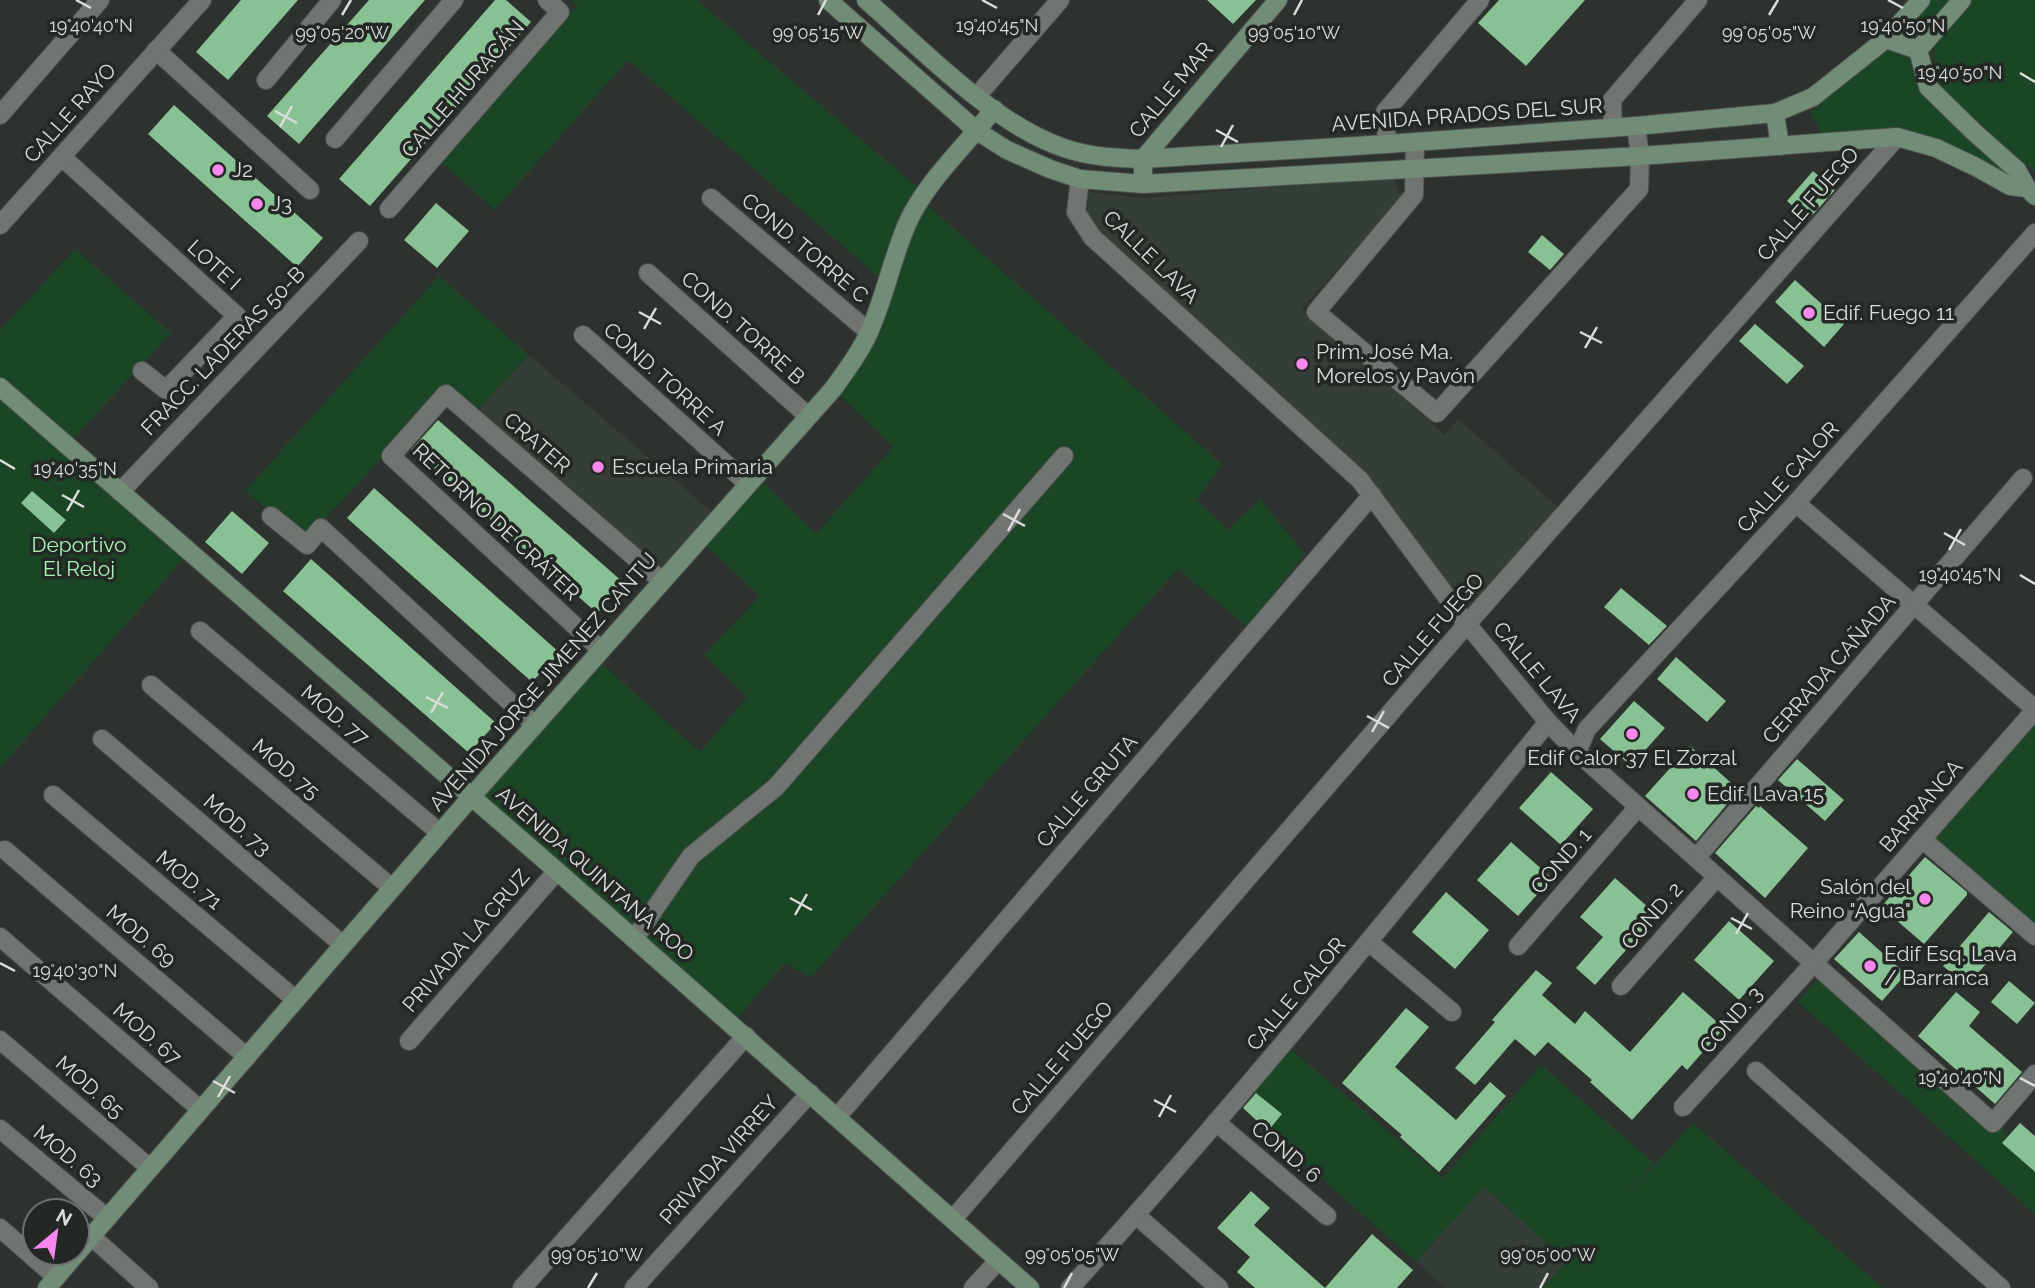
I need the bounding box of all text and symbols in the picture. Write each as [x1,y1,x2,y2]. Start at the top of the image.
text: 19°40'40"N [49,15,133,36]
street label: CALLE HURACÁN [396,15,529,163]
text: 19°40'45"N [956,15,1038,36]
text: 19°40'50"N [1861,15,1945,36]
text: 99°05'20"W [295,22,389,43]
text: 99°05'15"W [773,22,864,43]
text: 99°05'10"W [1248,22,1340,43]
text: 99°05'05"W [1722,22,1816,43]
street label: CALLE MAR [1123,37,1218,143]
street label: CALLE RAYO [18,58,121,168]
text: 19°40'50"N [1918,62,2002,83]
street label: AVENIDA PRADOS DEL SUR [1331,93,1603,136]
street label: CALLE FUEGO [1751,142,1864,266]
place label: J2 [232,157,253,182]
marker: J2 [210,162,226,178]
street label: COND. TORRE C [737,187,874,308]
place label: J3 [271,191,292,216]
marker: J3 [249,196,265,212]
street label: CALLE LAVA [1098,205,1204,309]
street label: LOTE I [183,234,246,295]
street label: FRACC. LADERAS 50-B [136,261,310,440]
street label: COND. TORRE B [677,266,810,390]
place label: Edif. Fuego 11 [1823,300,1954,325]
marker: Edif. Fuego 11 [1801,305,1817,321]
street label: COND. TORRE A [599,317,732,440]
place label: Prim. José Ma. Morelos y Pavón [1316,339,1475,388]
marker: Prim. José Ma. Morelos y Pavón [1294,356,1310,372]
street label: CRATER [499,407,576,478]
street label: CALLE CALOR [1731,416,1844,537]
street label: RETORNO DE CRÁTER [408,438,585,605]
place label: Escuela Primaria [612,454,773,479]
text: 19°40'35"N [33,458,117,479]
marker: Escuela Primaria [590,459,606,475]
park label: Deportivo El Reloj [31,532,127,581]
street label: AVENIDA JORGE JIMENEZ CANTU [424,548,662,816]
text: 19°40'45"N [1919,564,2001,585]
street label: CALLE FUEGO [1376,568,1489,692]
street label: CERRADA CAÑADA [1757,589,1900,748]
street label: CALLE LAVA [1488,616,1587,727]
street label: MOD. 77 [296,679,375,751]
marker: Edif Calor 37 El Zorzal [1624,726,1640,742]
street label: CALLE GRUTA [1031,729,1142,852]
street label: MOD. 75 [247,733,325,804]
place label: Edif Calor 37 El Zorzal [1527,745,1737,770]
street label: BARRANCA [1874,754,1967,857]
street label: AVENIDA QUINTANA ROO [491,781,699,966]
place label: Edif. Lava 15 [1707,781,1824,806]
marker: Edif. Lava 15 [1685,786,1701,802]
street label: MOD. 73 [199,789,276,861]
street label: COND. 1 [1525,823,1596,899]
street label: MOD. 71 [151,845,227,914]
street label: PRIVADA LA CRUZ [397,864,534,1017]
place label: Salón del Reino "Agua" [1790,874,1911,923]
street label: COND. 2 [1616,877,1688,955]
marker: Salón del Reino "Agua" [1917,891,1933,907]
street label: MOD. 69 [101,899,181,972]
street label: CALLE CALOR [1241,932,1350,1056]
place label: Edif Esq. Lava / Barranca [1884,941,2017,990]
marker: Edif Esq. Lava / Barranca [1862,958,1878,974]
text: 19°40'30"N [33,960,117,981]
street label: COND. 3 [1694,981,1767,1058]
street label: CALLE FUEGO [1005,996,1118,1120]
street label: MOD. 67 [108,997,187,1070]
street label: MOD. 65 [51,1050,130,1123]
text: 19°40'40"N [1918,1067,2002,1088]
street label: PRIVADA VIRREY [654,1090,783,1229]
street label: COND. 6 [1247,1115,1326,1188]
street label: MOD. 63 [29,1120,108,1192]
north arrow [21,1197,91,1267]
text: N [53,1204,76,1230]
text: 99°05'10"W [551,1244,643,1265]
text: 99°05'05"W [1025,1244,1119,1265]
text: 99°05'00"W [1500,1244,1596,1265]

